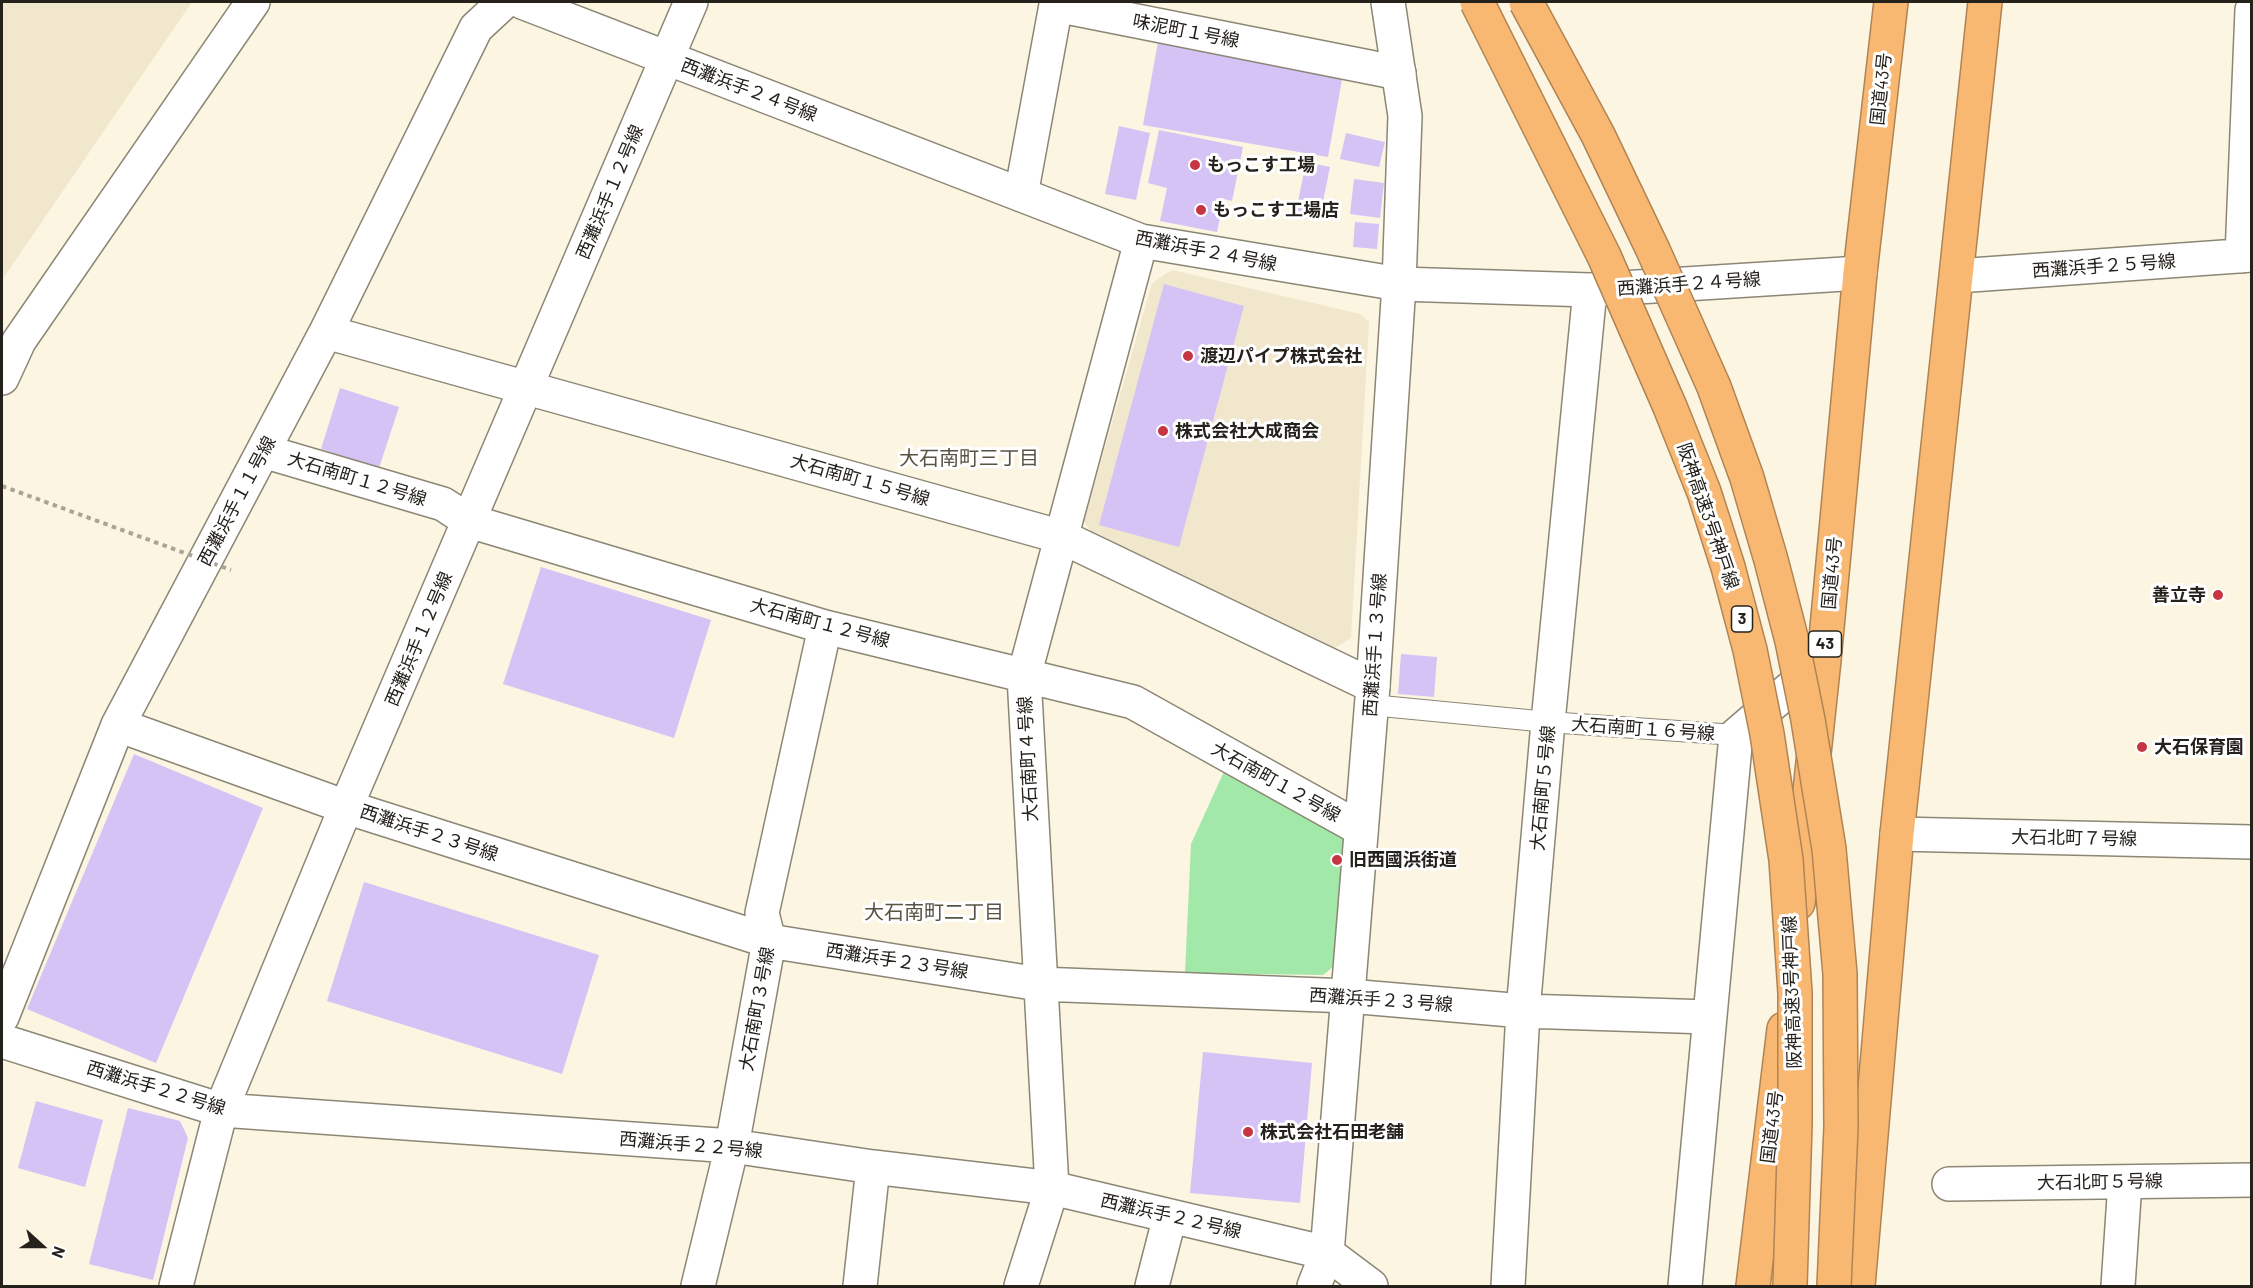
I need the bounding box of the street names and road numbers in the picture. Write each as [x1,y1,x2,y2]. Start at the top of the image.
street label: 味泥町１号線 [1131,10,1241,52]
street label: 国道43号 [1866,51,1896,127]
street label: 西灘浜手２４号線 [678,54,820,126]
street label: 西灘浜手１２号線 [572,122,648,262]
street label: 西灘浜手２４号線 [1133,227,1279,275]
street label: 西灘浜手２５号線 [2031,250,2177,282]
street label: 西灘浜手２４号線 [1616,268,1762,300]
street label: 西灘浜手１１号線 [194,432,280,570]
street label: 阪神高速3号神戸線 [1673,440,1743,592]
street label: 大石南町１２号線 [285,448,429,510]
street label: 大石南町１５号線 [788,450,932,510]
street label: 国道43号 [1818,536,1846,610]
street label: 西灘浜手１２号線 [381,569,457,709]
street label: 西灘浜手１３号線 [1359,572,1391,718]
street label: 大石南町１２号線 [748,594,892,652]
road number: 3 [1732,606,1752,632]
road number: 43 [1808,631,1842,657]
street label: 大石南町４号線 [1014,696,1042,822]
street label: 大石南町１６号線 [1570,713,1716,745]
street label: 大石南町５号線 [1527,724,1559,852]
street label: 大石南町１２号線 [1208,738,1344,826]
street label: 西灘浜手２３号線 [357,800,501,866]
street label: 大石北町７号線 [2011,826,2137,850]
street label: 阪神高速3号神戸線 [1779,915,1805,1069]
street label: 西灘浜手２３号線 [824,939,970,983]
street label: 大石南町３号線 [735,945,779,1073]
street label: 西灘浜手２３号線 [1308,984,1454,1016]
street label: 西灘浜手２２号線 [84,1057,228,1119]
street label: 国道43号 [1757,1089,1787,1165]
street label: 西灘浜手２２号線 [618,1128,764,1162]
street label: 大石北町５号線 [2037,1170,2163,1194]
street label: 西灘浜手２２号線 [1098,1189,1244,1243]

